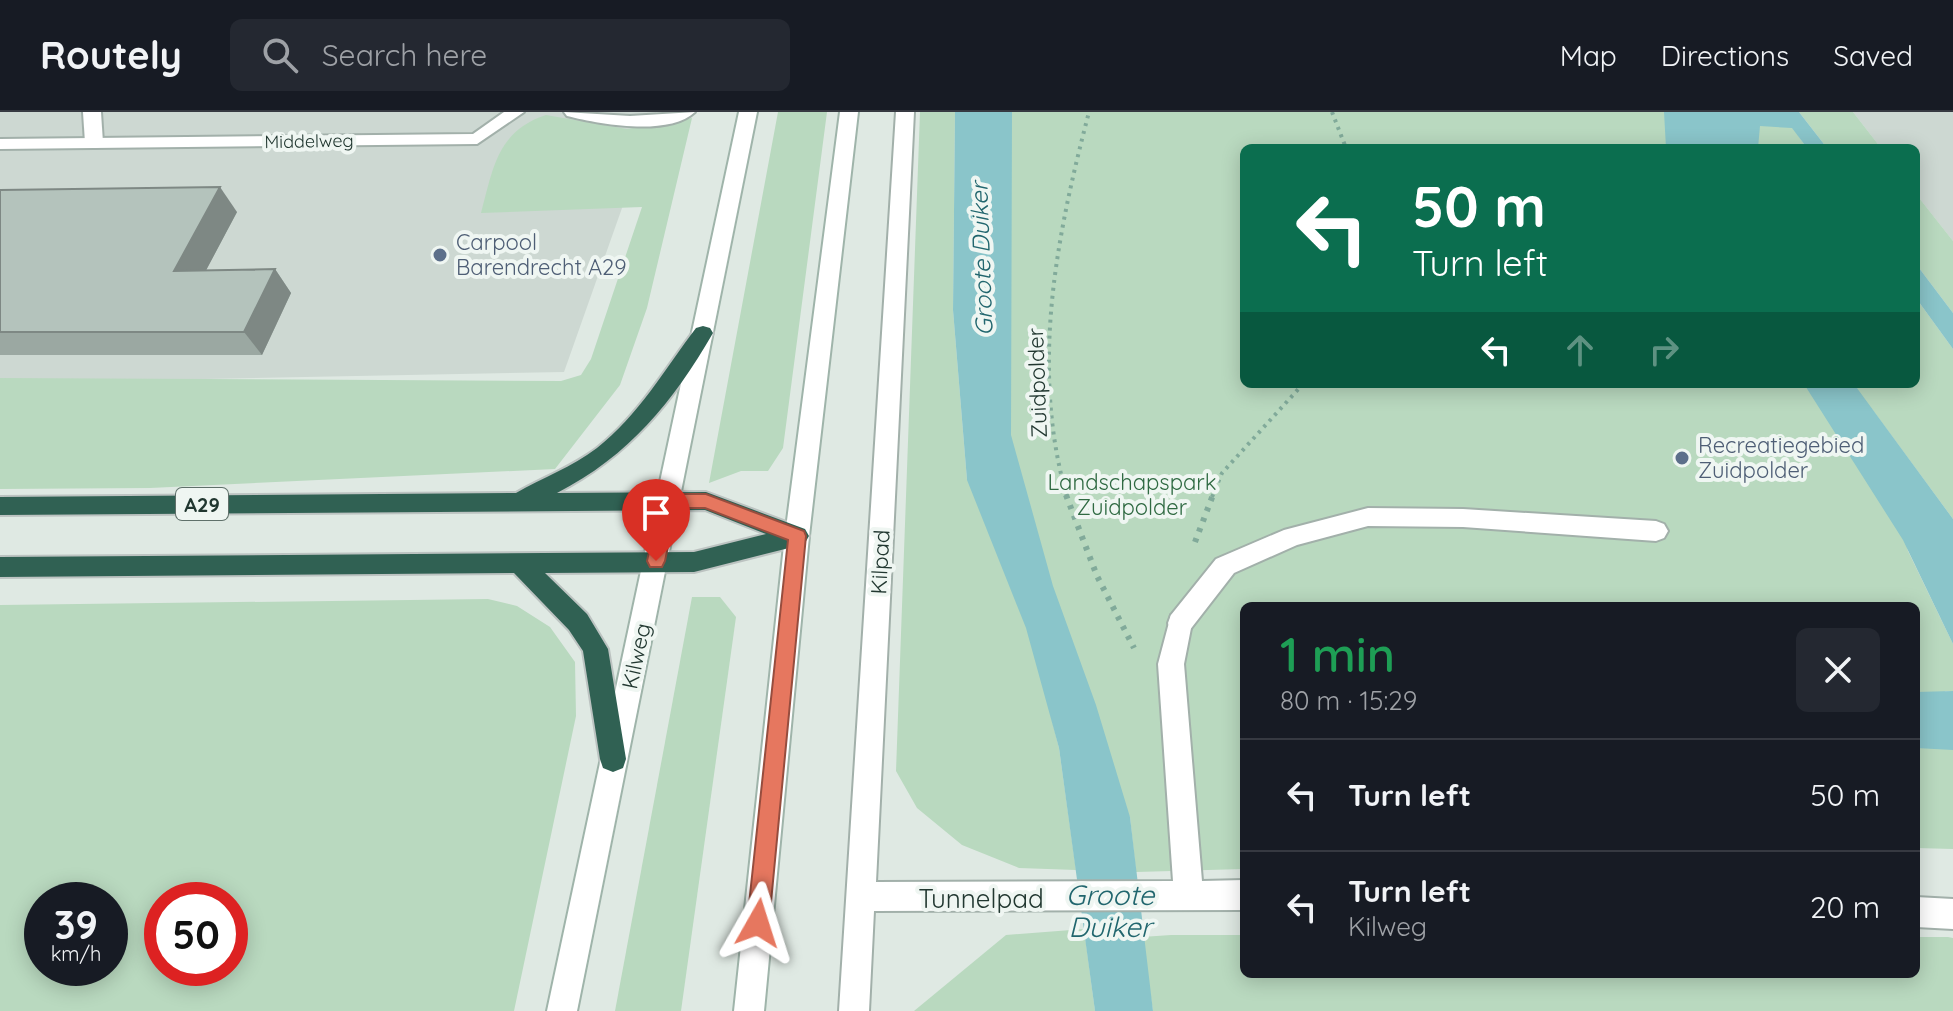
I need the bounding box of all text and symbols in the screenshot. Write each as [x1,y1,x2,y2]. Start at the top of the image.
search box [230,19,790,91]
text: Routely [40,31,182,79]
icon: search [258,33,302,77]
text: Search here [322,36,487,74]
text: Map [1560,38,1617,73]
text: Directions [1661,38,1789,73]
text: Saved [1833,38,1913,73]
street label: Middelweg [264,129,354,153]
text: 50 m [1412,171,1546,241]
icon: left [1280,176,1384,280]
water label: Groote Duiker [963,179,999,336]
place label: Carpool Barendrecht A29 [456,228,627,281]
text: Turn left [1412,240,1548,285]
marker: Carpool Barendrecht A29 [431,246,449,264]
street label: Zuidpolder [1021,327,1053,439]
icon: left [1474,328,1518,372]
icon: ahead [1558,328,1602,372]
icon: right [1642,328,1686,372]
place label: Recreatiegebied Zuidpolder [1698,431,1864,484]
marker: Recreatiegebied Zuidpolder [1673,449,1691,467]
park label: Landschapspark Zuidpolder [1047,468,1217,521]
pin [622,479,690,561]
road number: A29 [176,488,228,520]
icon: arrive [634,491,678,535]
street label: Kilpad [864,529,896,595]
street label: Kilweg [615,620,657,692]
text: 1 min [1280,624,1395,684]
button: close [1796,628,1880,712]
text: 80 m · 15:29 [1280,684,1417,717]
icon: left [1280,773,1324,817]
text: Turn left [1348,776,1471,814]
text: 50 m [1810,776,1880,814]
text: Turn left [1348,872,1471,910]
water label: Groote Duiker [1066,877,1155,944]
position arrow [716,881,800,965]
speed limit sign: 50 [144,882,248,986]
street label: Tunnelpad [918,882,1044,915]
icon: left [1280,885,1324,929]
text: 20 m [1810,888,1880,926]
text: 39 [54,899,98,949]
text: Kilweg [1348,910,1427,943]
text: km/h [51,941,101,966]

